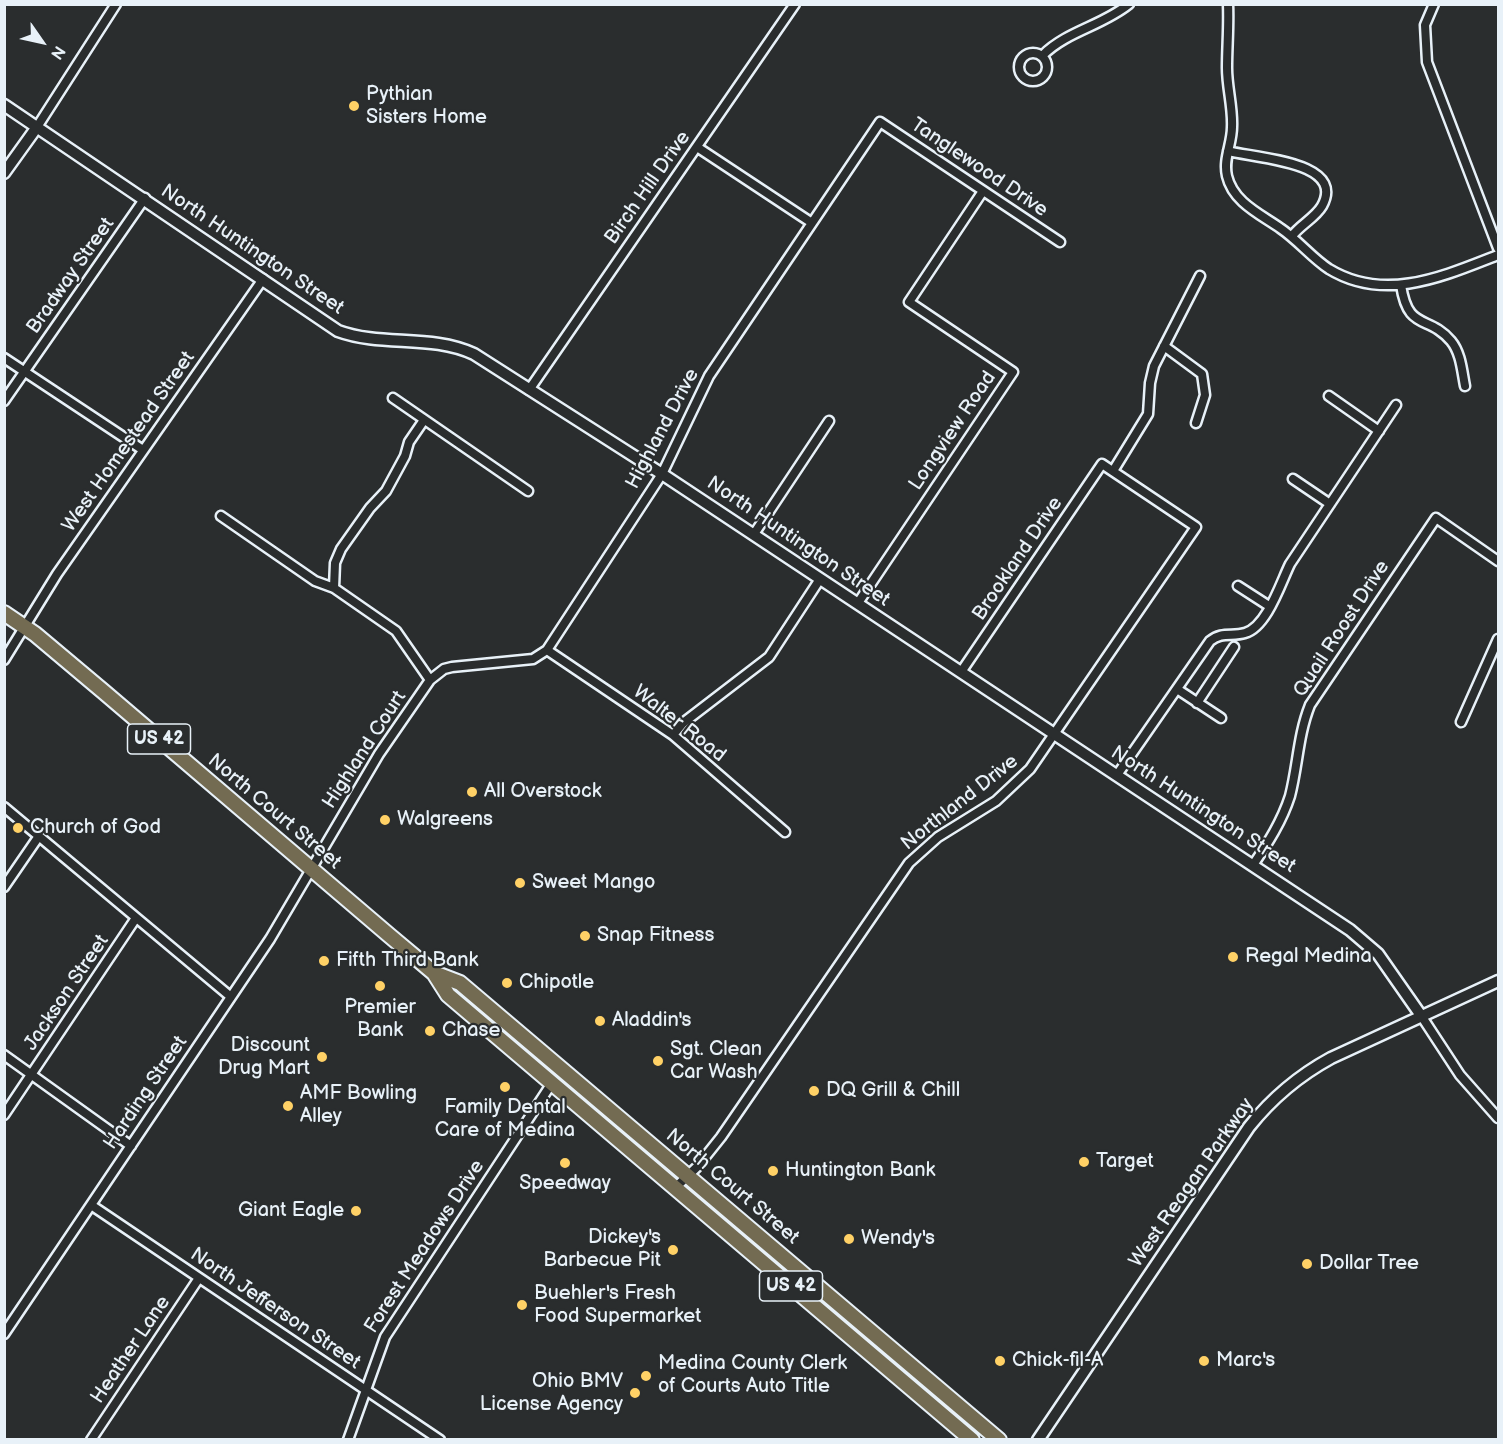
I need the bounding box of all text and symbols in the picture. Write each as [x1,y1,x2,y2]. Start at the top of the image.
north arrow [12,12,72,72]
text: N [46,42,69,63]
place label: Pythian Sisters Home [366,83,487,130]
marker: Pythian Sisters Home [347,99,361,113]
street label: Tanglewood Drive [906,113,1052,223]
street label: Birch Hill Drive [600,127,696,249]
street label: North Huntington Street [156,180,348,320]
street label: Bradway Street [22,213,120,339]
street label: West Homestead Street [57,347,201,537]
street label: Highland Drive [621,365,705,493]
street label: Longview Road [904,367,1002,495]
street label: North Huntington Street [702,472,894,612]
street label: Brookland Drive [968,493,1068,625]
street label: Quail Roost Drive [1289,556,1395,702]
street label: Walter Road [628,680,730,768]
street label: Highland Court [318,687,412,813]
road number: US 42 [128,724,190,754]
street label: North Huntington Street [1106,741,1300,879]
street label: North Court Street [202,749,346,875]
street label: Northland Drive [897,750,1023,856]
place label: All Overstock [484,780,601,804]
marker: All Overstock [465,785,479,799]
place label: Walgreens [397,808,493,832]
marker: Walgreens [378,813,392,827]
place label: Church of God [30,816,161,840]
marker: Church of God [11,821,25,835]
place label: Sweet Mango [532,871,655,895]
marker: Sweet Mango [513,876,527,890]
place label: Snap Fitness [597,924,714,948]
marker: Snap Fitness [578,929,592,943]
street label: Jackson Street [19,930,115,1056]
place label: Regal Medina [1245,945,1372,969]
place label: Fifth Third Bank [336,949,478,973]
marker: Regal Medina [1226,950,1240,964]
marker: Fifth Third Bank [317,954,331,968]
place label: Chipotle [519,971,594,995]
marker: Chipotle [500,976,514,990]
marker: Premier Bank [373,979,387,993]
place label: Premier Bank [344,996,416,1043]
place label: Aladdin's [612,1009,691,1033]
marker: Aladdin's [593,1014,607,1028]
place label: Chase [442,1019,500,1043]
marker: Chase [423,1024,437,1038]
street label: Harding Street [99,1032,193,1154]
place label: Discount Drug Mart [218,1034,310,1081]
place label: Sgt. Clean Car Wash [670,1038,762,1085]
marker: Discount Drug Mart [315,1050,329,1064]
marker: Sgt. Clean Car Wash [651,1054,665,1068]
place label: DQ Grill & Chill [826,1079,960,1103]
marker: Family Dental Care of Medina [498,1080,512,1094]
place label: AMF Bowling Alley [300,1082,417,1129]
marker: DQ Grill & Chill [807,1084,821,1098]
street label: West Reagan Parkway [1124,1094,1260,1272]
place label: Family Dental Care of Medina [435,1096,575,1143]
marker: AMF Bowling Alley [281,1099,295,1113]
street label: North Court Street [660,1124,804,1250]
place label: Target [1096,1150,1154,1174]
marker: Target [1077,1155,1091,1169]
street label: Forest Meadows Drive [360,1156,490,1338]
marker: Speedway [558,1156,572,1170]
place label: Huntington Bank [785,1159,935,1183]
marker: Huntington Bank [766,1164,780,1178]
place label: Speedway [519,1172,611,1196]
place label: Giant Eagle [238,1199,344,1223]
marker: Giant Eagle [349,1204,363,1218]
place label: Dickey's Barbecue Pit [543,1226,661,1273]
place label: Wendy's [861,1227,935,1251]
marker: Wendy's [842,1232,856,1246]
street label: North Jefferson Street [185,1243,365,1375]
marker: Dickey's Barbecue Pit [666,1243,680,1257]
place label: Dollar Tree [1319,1252,1419,1276]
marker: Dollar Tree [1300,1257,1314,1271]
road number: US 42 [760,1271,822,1301]
place label: Buehler's Fresh Food Supermarket [534,1282,701,1329]
street label: Heather Lane [86,1292,176,1408]
marker: Buehler's Fresh Food Supermarket [515,1298,529,1312]
place label: Chick-fil-A [1012,1349,1103,1373]
place label: Marc's [1216,1349,1275,1373]
place label: Medina County Clerk of Courts Auto Title [658,1352,847,1399]
marker: Chick-fil-A [993,1354,1007,1368]
marker: Marc's [1197,1354,1211,1368]
marker: Medina County Clerk of Courts Auto Title [639,1369,653,1383]
place label: Ohio BMV License Agency [480,1370,623,1417]
marker: Ohio BMV License Agency [628,1386,642,1400]

